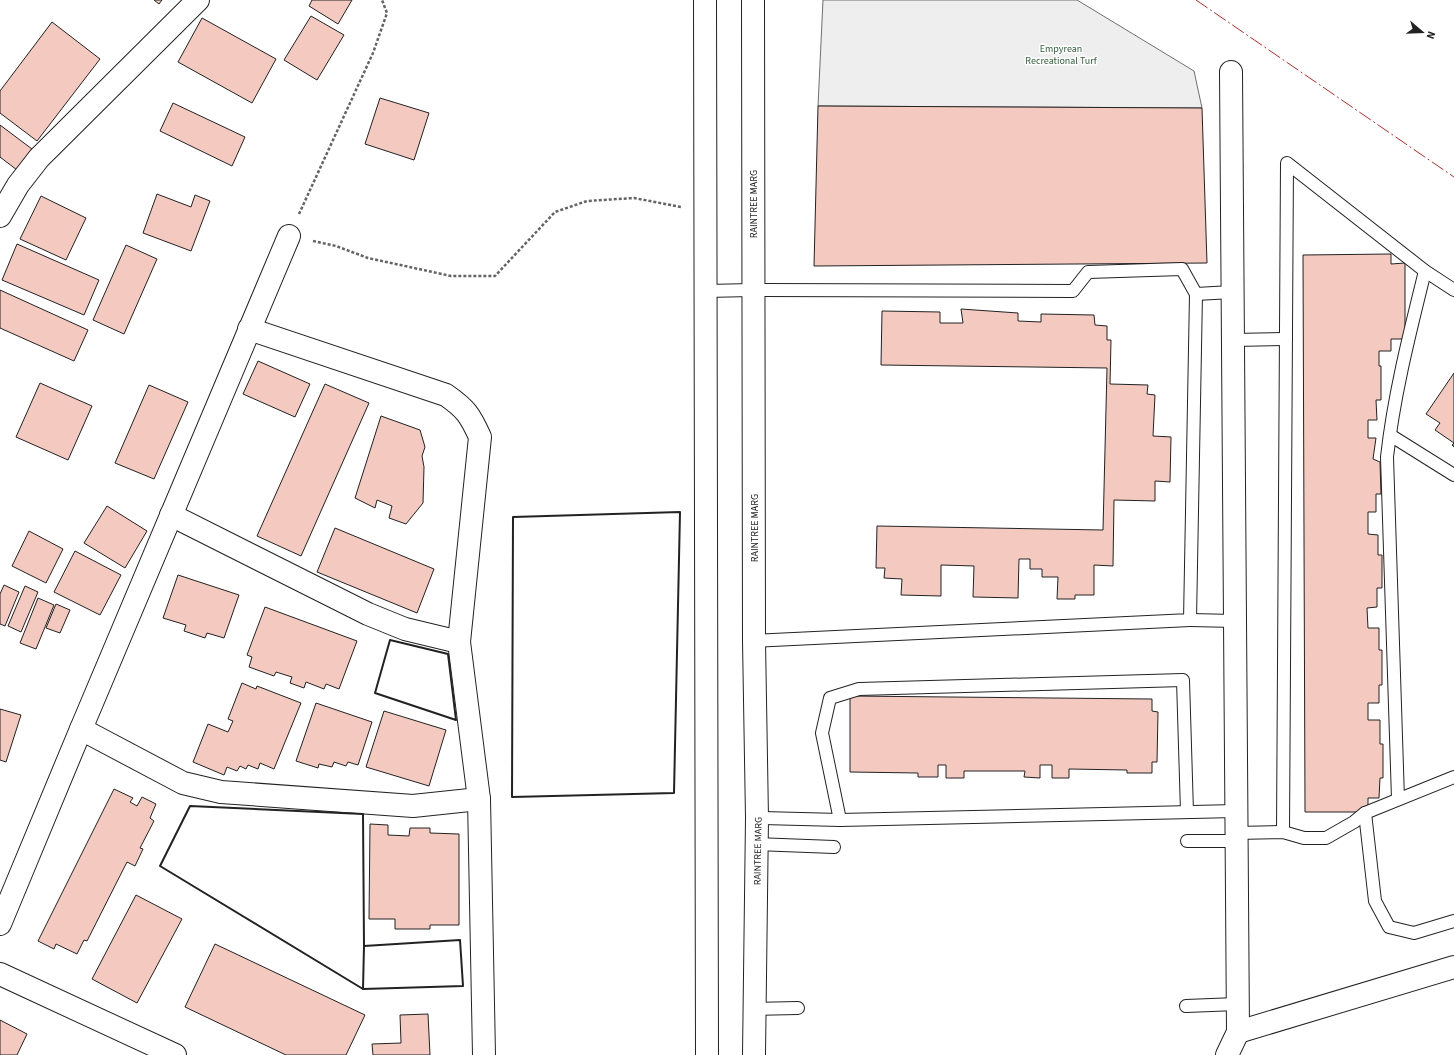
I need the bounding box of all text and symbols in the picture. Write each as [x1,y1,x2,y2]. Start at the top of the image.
north arrow [1402,12,1442,52]
text: N [1423,29,1439,41]
park label: Empyrean Recreational Turf [1025,42,1098,68]
street label: RAINTREE MARG [747,170,761,238]
street label: RAINTREE MARG [748,494,762,562]
street label: RAINTREE MARG [750,817,766,885]

